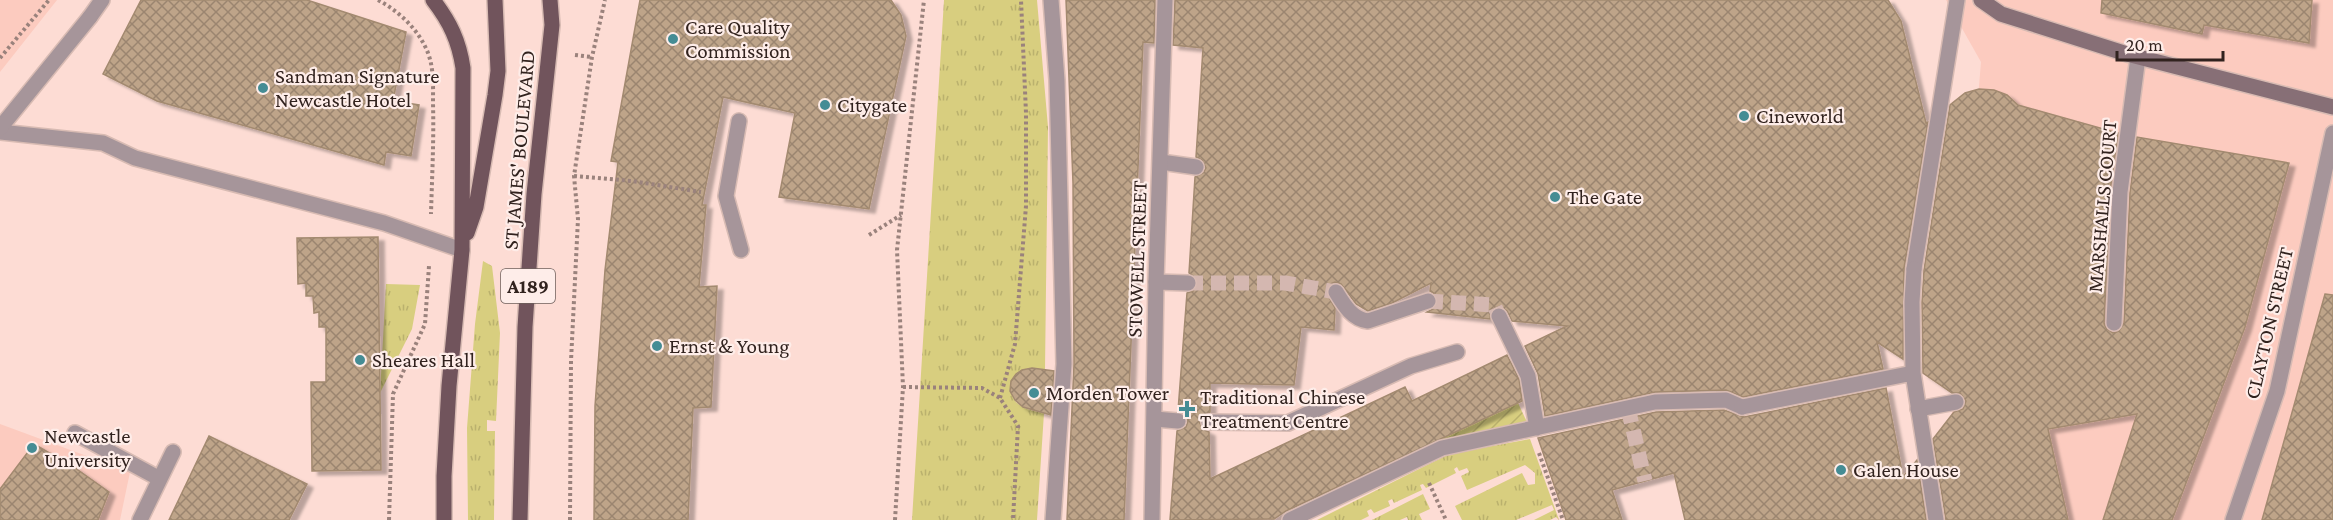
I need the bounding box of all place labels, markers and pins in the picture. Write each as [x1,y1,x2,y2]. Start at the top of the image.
place label: Care Quality Commission [685,15,791,63]
marker: Care Quality Commission [666,32,680,46]
place label: Sandman Signature Newcastle Hotel [275,64,440,112]
marker: Sandman Signature Newcastle Hotel [256,81,270,95]
place label: Citygate [837,93,907,117]
marker: Citygate [818,98,832,112]
place label: Cineworld [1756,104,1844,128]
marker: Cineworld [1737,109,1751,123]
place label: The Gate [1567,185,1642,209]
marker: The Gate [1548,190,1562,204]
place label: Ernst & Young [669,334,790,358]
marker: Ernst & Young [650,339,664,353]
place label: Sheares Hall [372,348,475,372]
marker: Sheares Hall [353,353,367,367]
place label: Morden Tower [1046,381,1170,405]
place label: Traditional Chinese Treatment Centre [1200,385,1365,433]
marker: Morden Tower [1027,386,1041,400]
marker: Traditional Chinese Treatment Centre [1178,400,1196,418]
place label: Newcastle University [44,424,131,472]
marker: Newcastle University [25,441,39,455]
place label: Galen House [1853,458,1959,482]
marker: Galen House [1834,463,1848,477]

